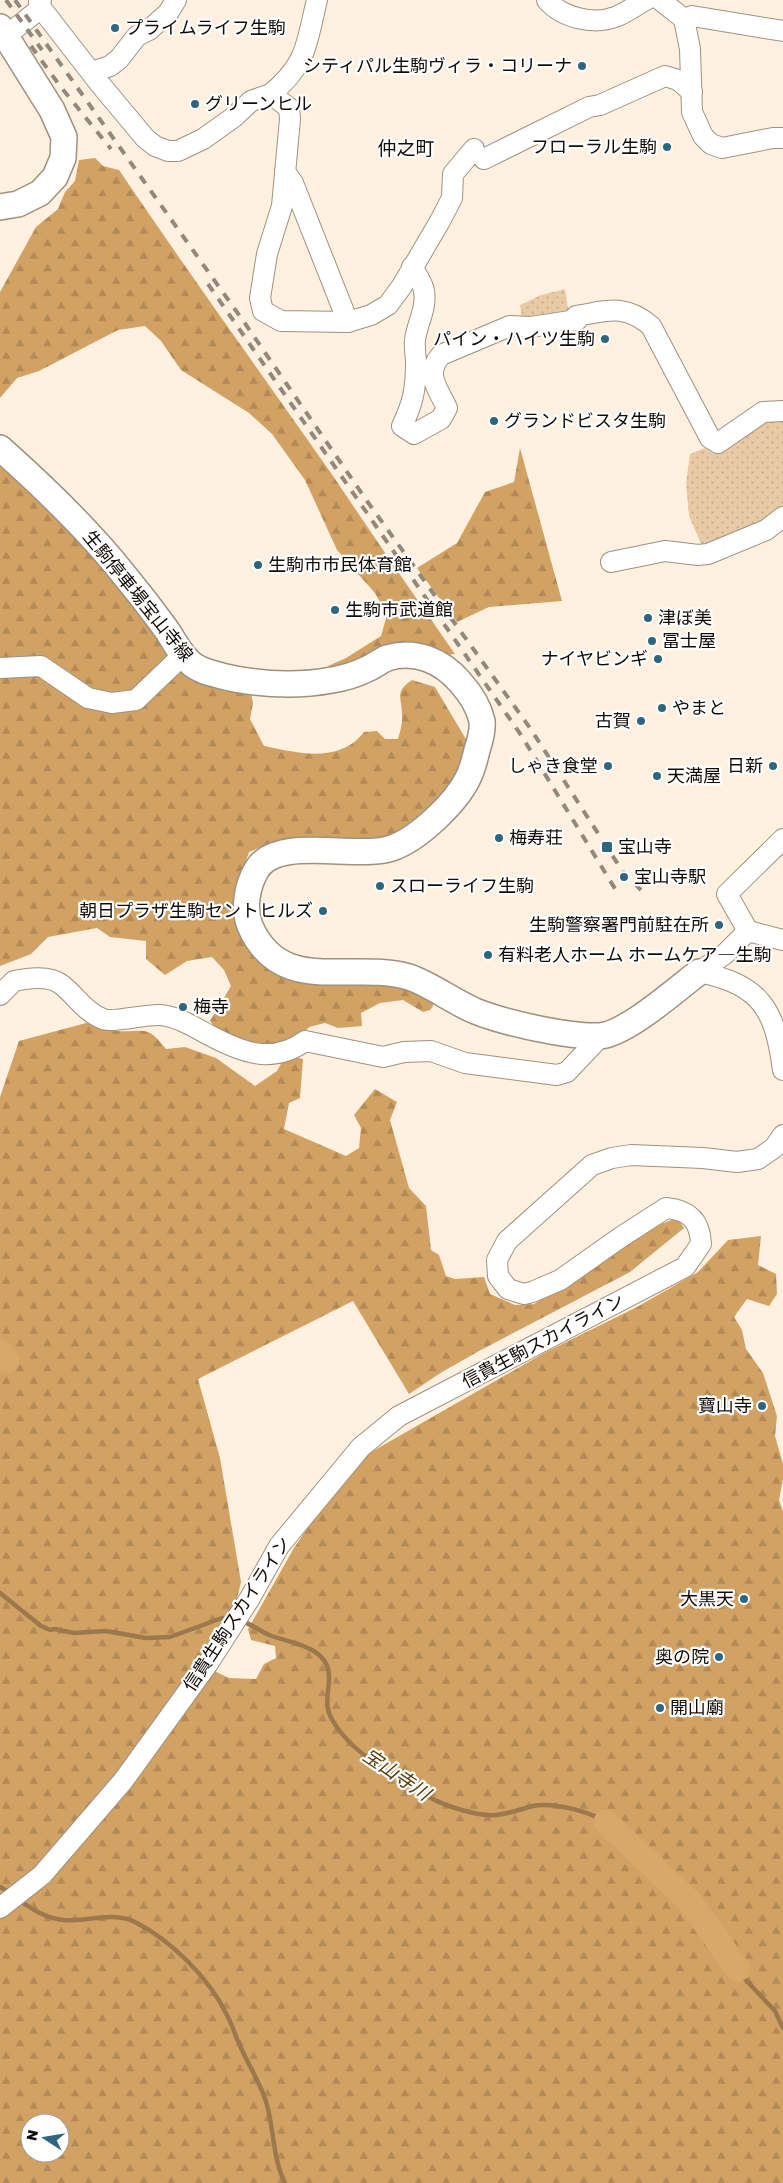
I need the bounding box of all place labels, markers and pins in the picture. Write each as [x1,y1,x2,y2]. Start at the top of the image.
place label: プライムライフ生駒 [125,16,286,38]
marker: プライムライフ生駒 [109,22,121,34]
place label: シティパル生駒ヴィラ・コリーナ [303,54,572,76]
marker: シティパル生駒ヴィラ・コリーナ [576,60,588,72]
place label: グリーンヒル [205,92,312,114]
marker: グリーンヒル [189,98,201,110]
place label: フローラル生駒 [531,135,657,157]
marker: フローラル生駒 [661,141,673,153]
place label: パイン・ハイツ生駒 [433,327,595,349]
marker: パイン・ハイツ生駒 [599,333,611,345]
place label: グランドビスタ生駒 [504,409,666,431]
marker: グランドビスタ生駒 [488,415,500,427]
place label: 生駒市市民体育館 [268,553,412,575]
marker: 生駒市市民体育館 [252,559,264,571]
place label: 生駒市武道館 [345,598,453,620]
marker: 生駒市武道館 [329,604,341,616]
place label: 津ぼ美 [658,606,712,628]
marker: 津ぼ美 [642,612,654,624]
place label: 冨士屋 [662,629,716,651]
marker: 冨士屋 [646,635,658,647]
place label: ナイヤビンギ [541,647,648,669]
marker: ナイヤビンギ [652,653,664,665]
place label: やまと [672,696,726,718]
marker: やまと [656,702,668,714]
place label: 古賀 [595,709,631,731]
marker: 古賀 [635,715,647,727]
place label: しゃき食堂 [508,754,598,776]
place label: 日新 [727,754,763,776]
marker: しゃき食堂 [602,760,614,772]
marker: 日新 [767,760,779,772]
place label: 天満屋 [667,764,721,786]
marker: 天満屋 [651,770,663,782]
place label: 梅寿荘 [509,826,563,848]
marker: 梅寿荘 [493,832,505,844]
place label: 宝山寺 [618,835,672,857]
marker: 宝山寺 [600,840,614,854]
place label: 宝山寺駅 [634,865,706,887]
marker: 宝山寺駅 [618,871,630,883]
place label: スローライフ生駒 [390,874,534,896]
marker: スローライフ生駒 [374,880,386,892]
place label: 朝日プラザ生駒セントヒルズ [79,899,313,921]
marker: 朝日プラザ生駒セントヒルズ [317,905,329,917]
place label: 生駒警察署門前駐在所 [529,913,709,935]
marker: 生駒警察署門前駐在所 [713,919,725,931]
place label: 有料老人ホーム ホームケア―生駒 [498,943,771,965]
marker: 有料老人ホーム ホームケア―生駒 [482,949,494,961]
place label: 梅寺 [193,995,229,1017]
marker: 梅寺 [177,1001,189,1013]
place label: 寶山寺 [698,1394,752,1416]
marker: 寶山寺 [756,1400,768,1412]
place label: 大黒天 [680,1587,734,1609]
marker: 大黒天 [738,1593,750,1605]
place label: 奥の院 [655,1645,709,1667]
marker: 奥の院 [713,1651,725,1663]
place label: 開山廟 [670,1696,724,1718]
marker: 開山廟 [654,1702,666,1714]

